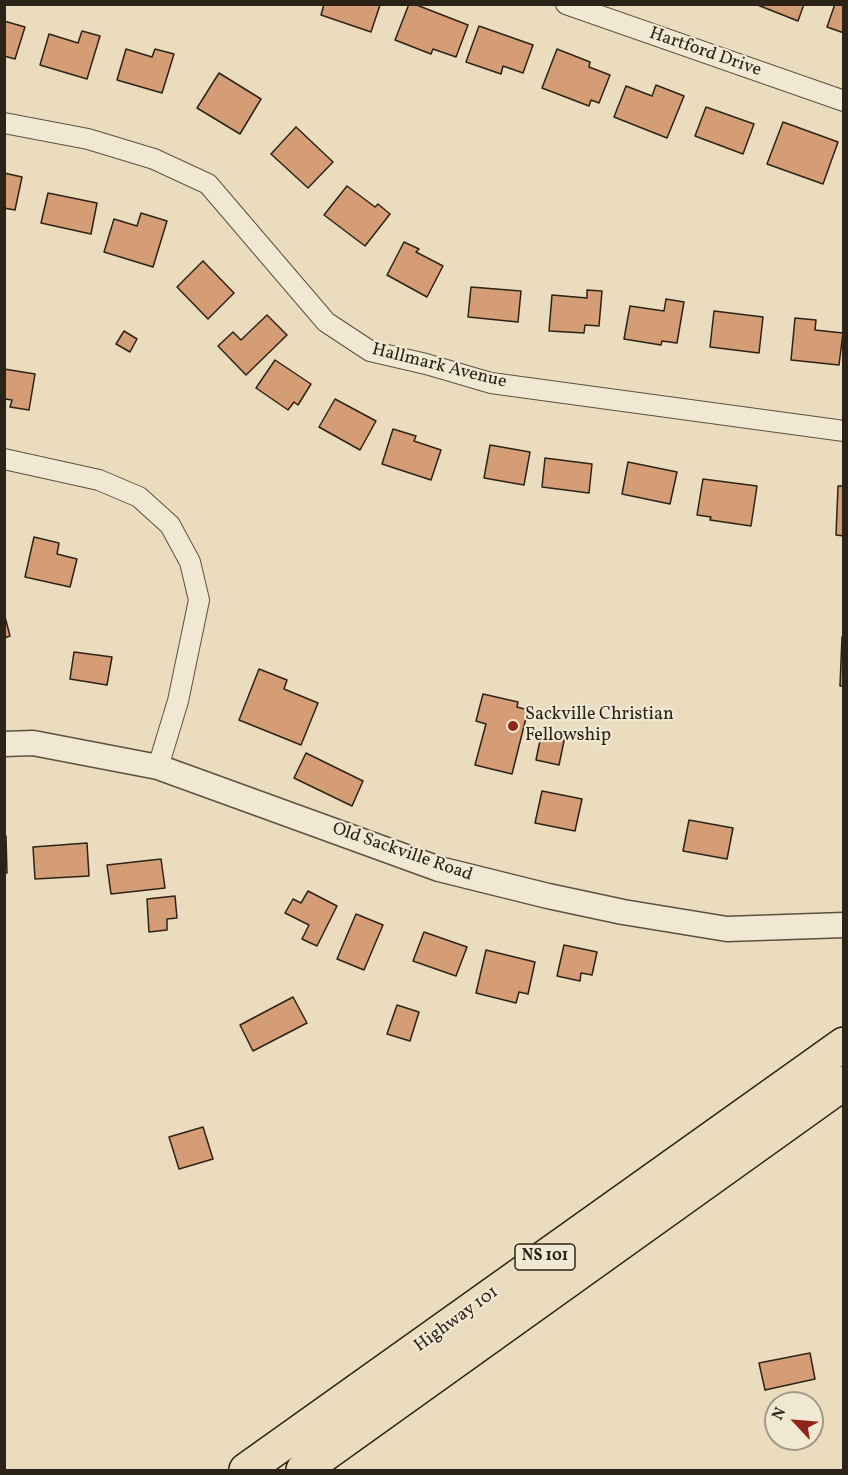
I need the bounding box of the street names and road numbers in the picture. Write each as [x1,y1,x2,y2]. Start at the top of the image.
street label: Hartford Drive [646,24,764,82]
street label: Hallmark Avenue [369,340,509,394]
street label: Old Sackville Road [329,819,475,887]
road number: NS 101 [515,1244,575,1270]
street label: Highway 101 [411,1282,503,1358]

